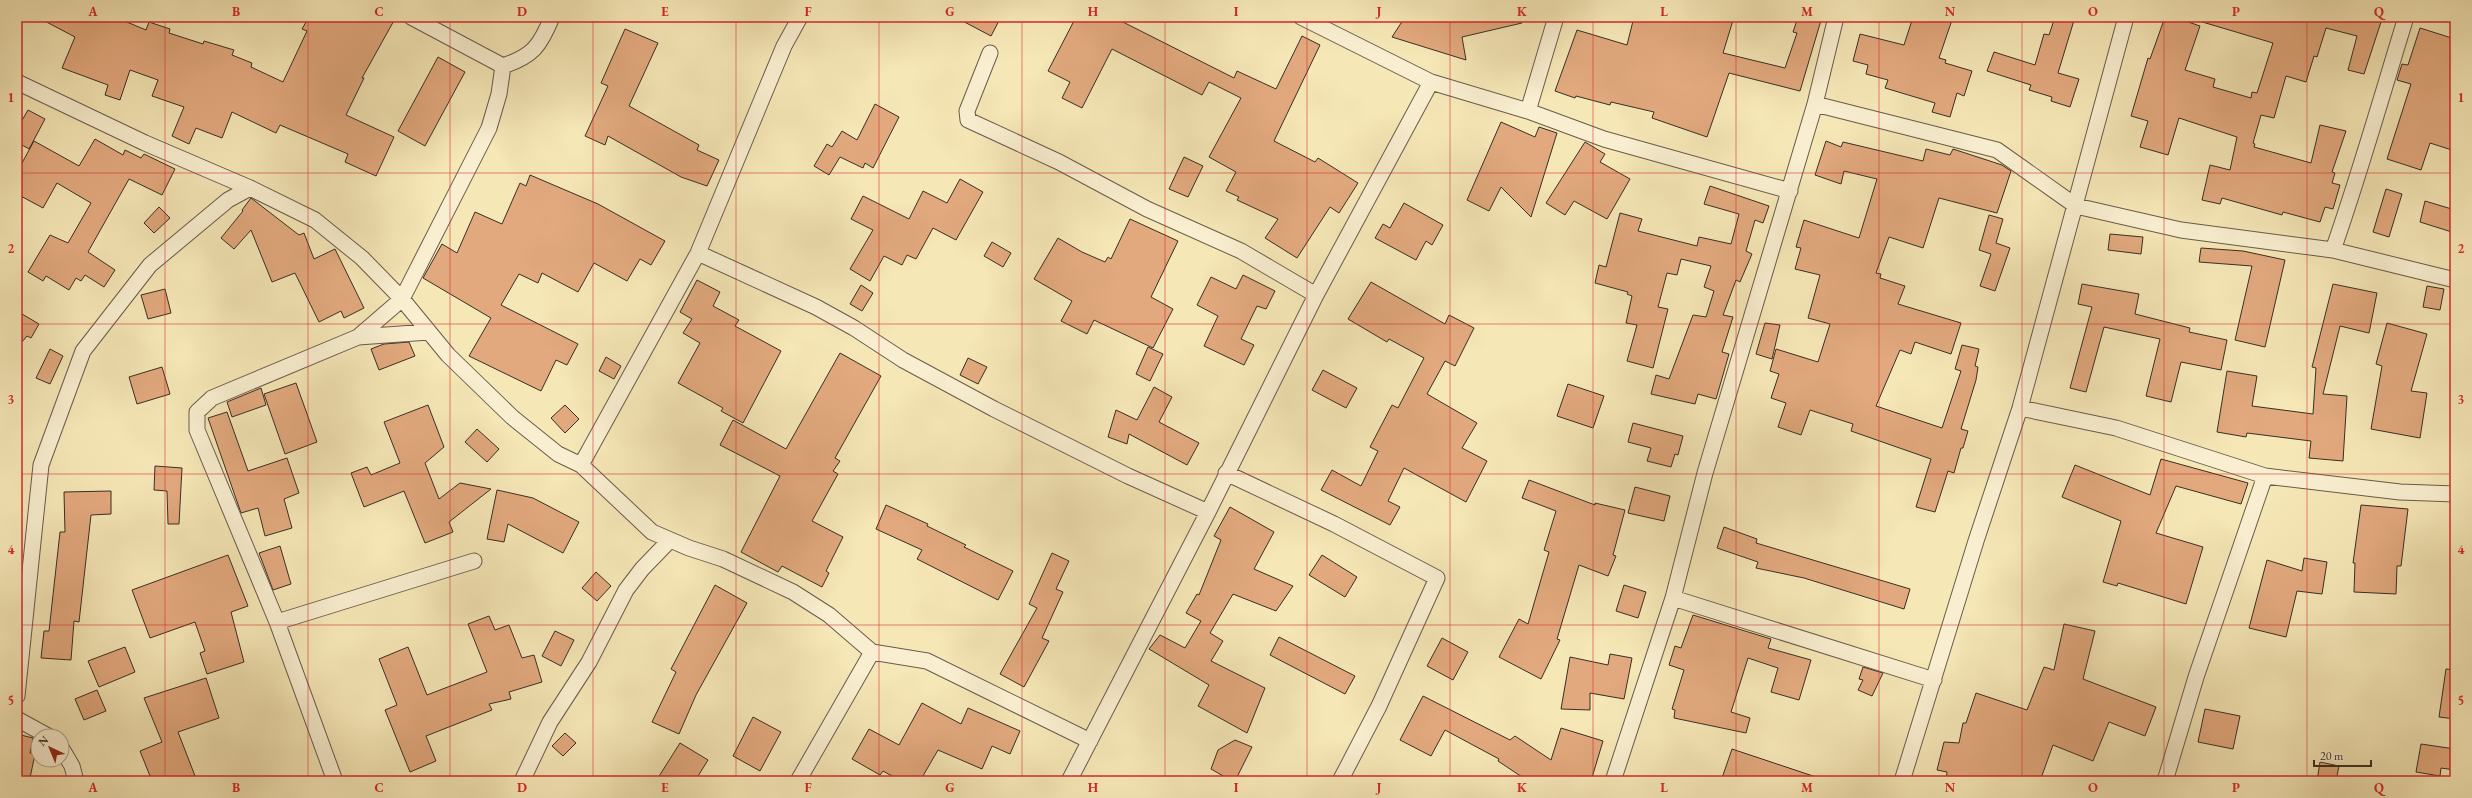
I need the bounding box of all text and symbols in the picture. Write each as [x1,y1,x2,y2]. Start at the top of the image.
text: A [87,3,98,20]
text: B [232,3,240,20]
text: C [374,3,384,20]
text: D [517,3,527,20]
text: E [661,3,669,20]
text: F [804,3,812,20]
text: G [945,3,955,20]
text: H [1088,3,1099,20]
text: I [1234,3,1239,20]
text: J [1375,3,1382,20]
text: K [1517,3,1528,20]
text: L [1660,3,1668,20]
text: M [1801,3,1813,20]
text: N [1945,3,1956,20]
text: O [2088,3,2098,20]
text: P [2232,3,2240,20]
text: Q [2374,3,2386,20]
text: 1 [8,89,15,106]
text: 1 [2458,89,2465,106]
text: 2 [8,240,15,257]
text: 2 [2458,240,2465,257]
text: 3 [8,391,15,408]
text: 3 [2458,391,2465,408]
text: 4 [8,541,15,558]
text: 4 [2458,541,2465,558]
text: 5 [8,692,14,709]
text: 5 [2458,692,2464,709]
north arrow [30,728,70,768]
text: N [35,733,51,749]
scale bar [2314,742,2371,768]
text: 20 m [2320,748,2344,764]
text: A [87,779,98,796]
text: B [232,779,240,796]
text: C [374,779,384,796]
text: D [517,779,527,796]
text: E [661,779,669,796]
text: F [804,779,812,796]
text: G [945,779,955,796]
text: H [1088,779,1099,796]
text: I [1234,779,1239,796]
text: J [1375,779,1382,796]
text: K [1517,779,1528,796]
text: L [1660,779,1668,796]
text: M [1801,779,1813,796]
text: N [1945,779,1956,796]
text: O [2088,779,2098,796]
text: P [2232,779,2240,796]
text: Q [2374,779,2386,796]

